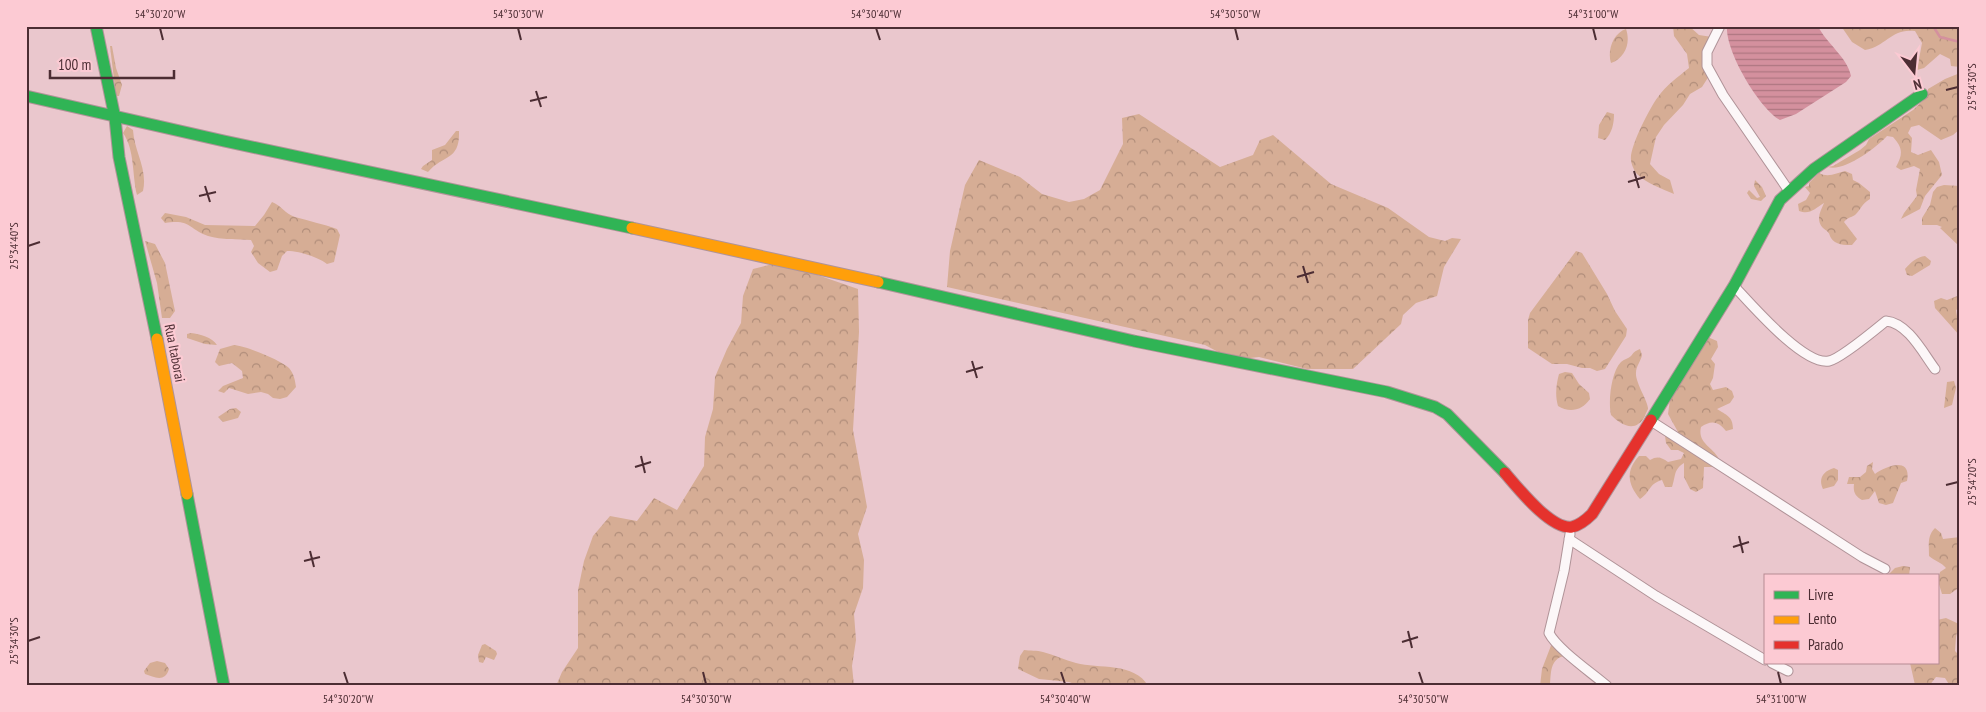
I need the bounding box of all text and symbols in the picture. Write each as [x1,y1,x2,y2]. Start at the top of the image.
text: 54°30'20"W [135,6,185,21]
text: 54°30'30"W [493,6,543,21]
text: 54°30'40"W [851,6,901,21]
text: 54°30'50"W [1210,6,1260,21]
text: 54°31'00"W [1568,6,1618,21]
scale bar [50,48,174,80]
north arrow [1888,48,1938,98]
text: 100 m [58,55,91,74]
text: 25°34'30"S [1964,63,1979,111]
text: N [1911,75,1924,94]
text: 25°34'40"S [6,222,21,270]
street label: Rua Itaborai [161,322,189,384]
text: 25°34'20"S [1964,458,1979,506]
legend [1764,574,1938,664]
text: Livre [1808,585,1834,604]
text: Lento [1808,609,1837,628]
text: 25°34'30"S [6,617,21,665]
text: Parado [1808,635,1843,654]
text: 54°30'20"W [323,691,373,706]
text: 54°30'30"W [681,691,731,706]
text: 54°30'40"W [1040,691,1090,706]
text: 54°30'50"W [1398,691,1448,706]
text: 54°31'00"W [1756,691,1806,706]

